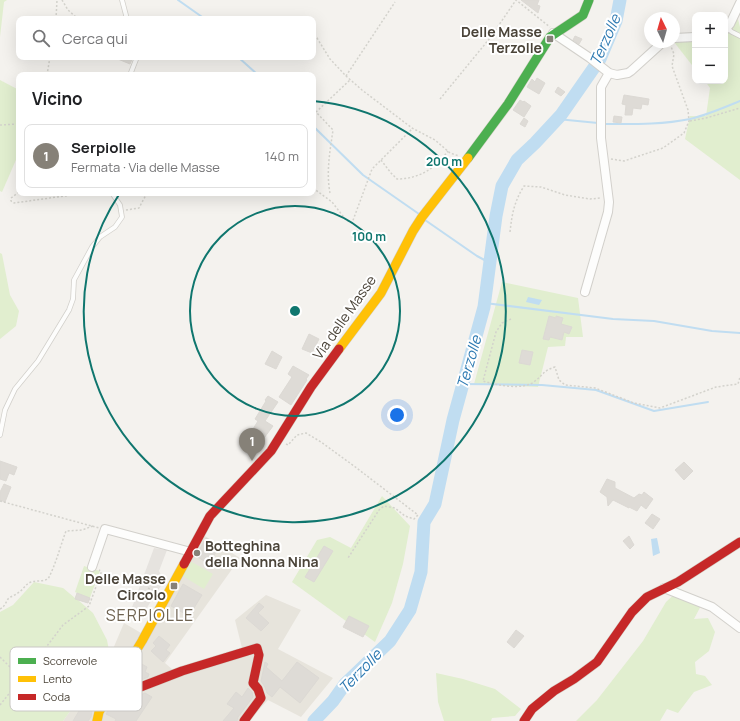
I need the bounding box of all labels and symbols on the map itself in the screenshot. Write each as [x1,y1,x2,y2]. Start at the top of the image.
water label: Terzolle [584,10,626,69]
north arrow [644,12,680,48]
place label: Delle Masse Terzolle [461,22,542,57]
marker: Delle Masse Terzolle [545,34,555,44]
text: 200 m [426,153,462,170]
text: 100 m [352,228,386,245]
street label: Via delle Masse [308,271,380,363]
centre of rings [288,304,302,318]
water label: Terzolle [451,332,487,391]
your location [387,405,407,425]
pin: 1 [239,428,265,461]
place label: Botteghina della Nonna Nina [205,536,319,571]
marker: Botteghina della Nonna Nina [192,548,202,558]
place label: Delle Masse Circolo [85,569,166,604]
marker: Delle Masse Circolo [169,581,179,591]
district label: SERPIOLLE [106,604,194,626]
water label: Terzolle [334,643,387,698]
legend [10,647,142,711]
text: Scorrevole [43,653,98,668]
text: Lento [43,671,73,686]
text: Coda [43,689,70,704]

